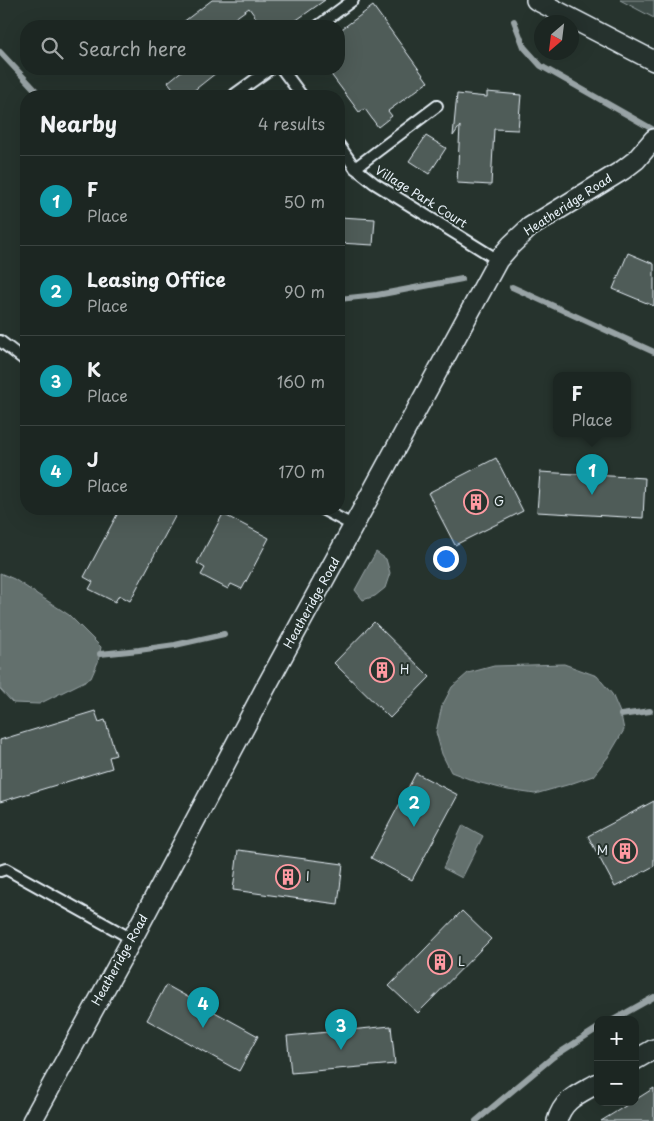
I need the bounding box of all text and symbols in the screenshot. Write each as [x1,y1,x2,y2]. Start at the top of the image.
north arrow [534,15,579,60]
search box [20,20,345,75]
icon: search [38,34,66,62]
text: Search here [78,34,187,62]
text: Nearby [40,107,117,139]
text: 4 results [258,111,325,135]
street label: Village Park Court [372,161,471,232]
street label: Heatheridge Road [520,169,615,239]
text: F [87,175,98,203]
text: 1 [52,189,60,213]
text: 50 m [284,189,325,213]
text: Place [87,203,128,227]
text: Leasing Office [87,265,226,293]
text: 2 [50,279,62,303]
text: 90 m [284,279,325,303]
text: Place [87,293,128,317]
text: K [87,355,101,383]
text: 3 [51,369,61,393]
text: 160 m [277,369,325,393]
popup [553,372,631,437]
text: F [572,379,583,407]
text: Place [87,383,128,407]
text: Place [572,407,612,431]
text: J [87,445,99,473]
pin: 1 [576,454,608,495]
text: 4 [51,459,61,483]
text: 170 m [279,459,325,483]
text: Place [87,473,128,497]
building icon: G [463,489,489,515]
place label: G [494,492,504,510]
your location [433,546,459,572]
street label: Heatheridge Road [279,553,344,651]
building icon: H [369,657,395,683]
place label: H [400,660,409,678]
pin: 2 [398,786,430,827]
building icon: M [612,838,638,864]
place label: M [597,841,608,859]
building icon: I [275,864,301,890]
place label: I [306,867,310,885]
street label: Heatheridge Road [87,910,152,1008]
building icon: L [427,949,453,975]
place label: L [458,952,465,970]
pin: 4 [187,987,219,1028]
pin: 3 [325,1009,357,1050]
map controls [594,1016,639,1106]
button: + [594,1016,639,1061]
button: − [594,1061,639,1106]

